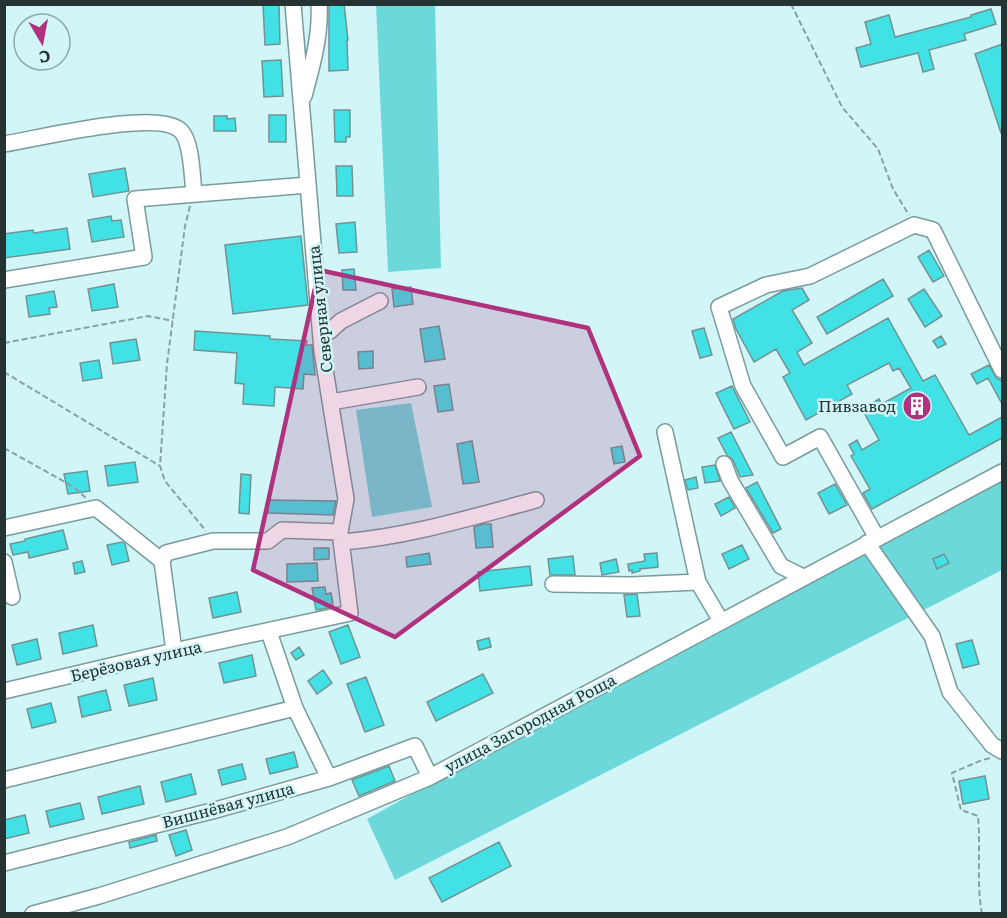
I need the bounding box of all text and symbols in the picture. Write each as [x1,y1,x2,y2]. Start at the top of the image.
north arrow [12,12,72,72]
text: С [37,45,52,71]
street label: Северная улица [300,244,338,374]
building icon: Пивзавод [901,390,933,422]
place label: Пивзавод [818,393,896,417]
street label: Берёзовая улица [68,633,204,687]
street label: улица Загородная Роща [439,666,620,778]
street label: Вишнёвая улица [159,775,297,833]

